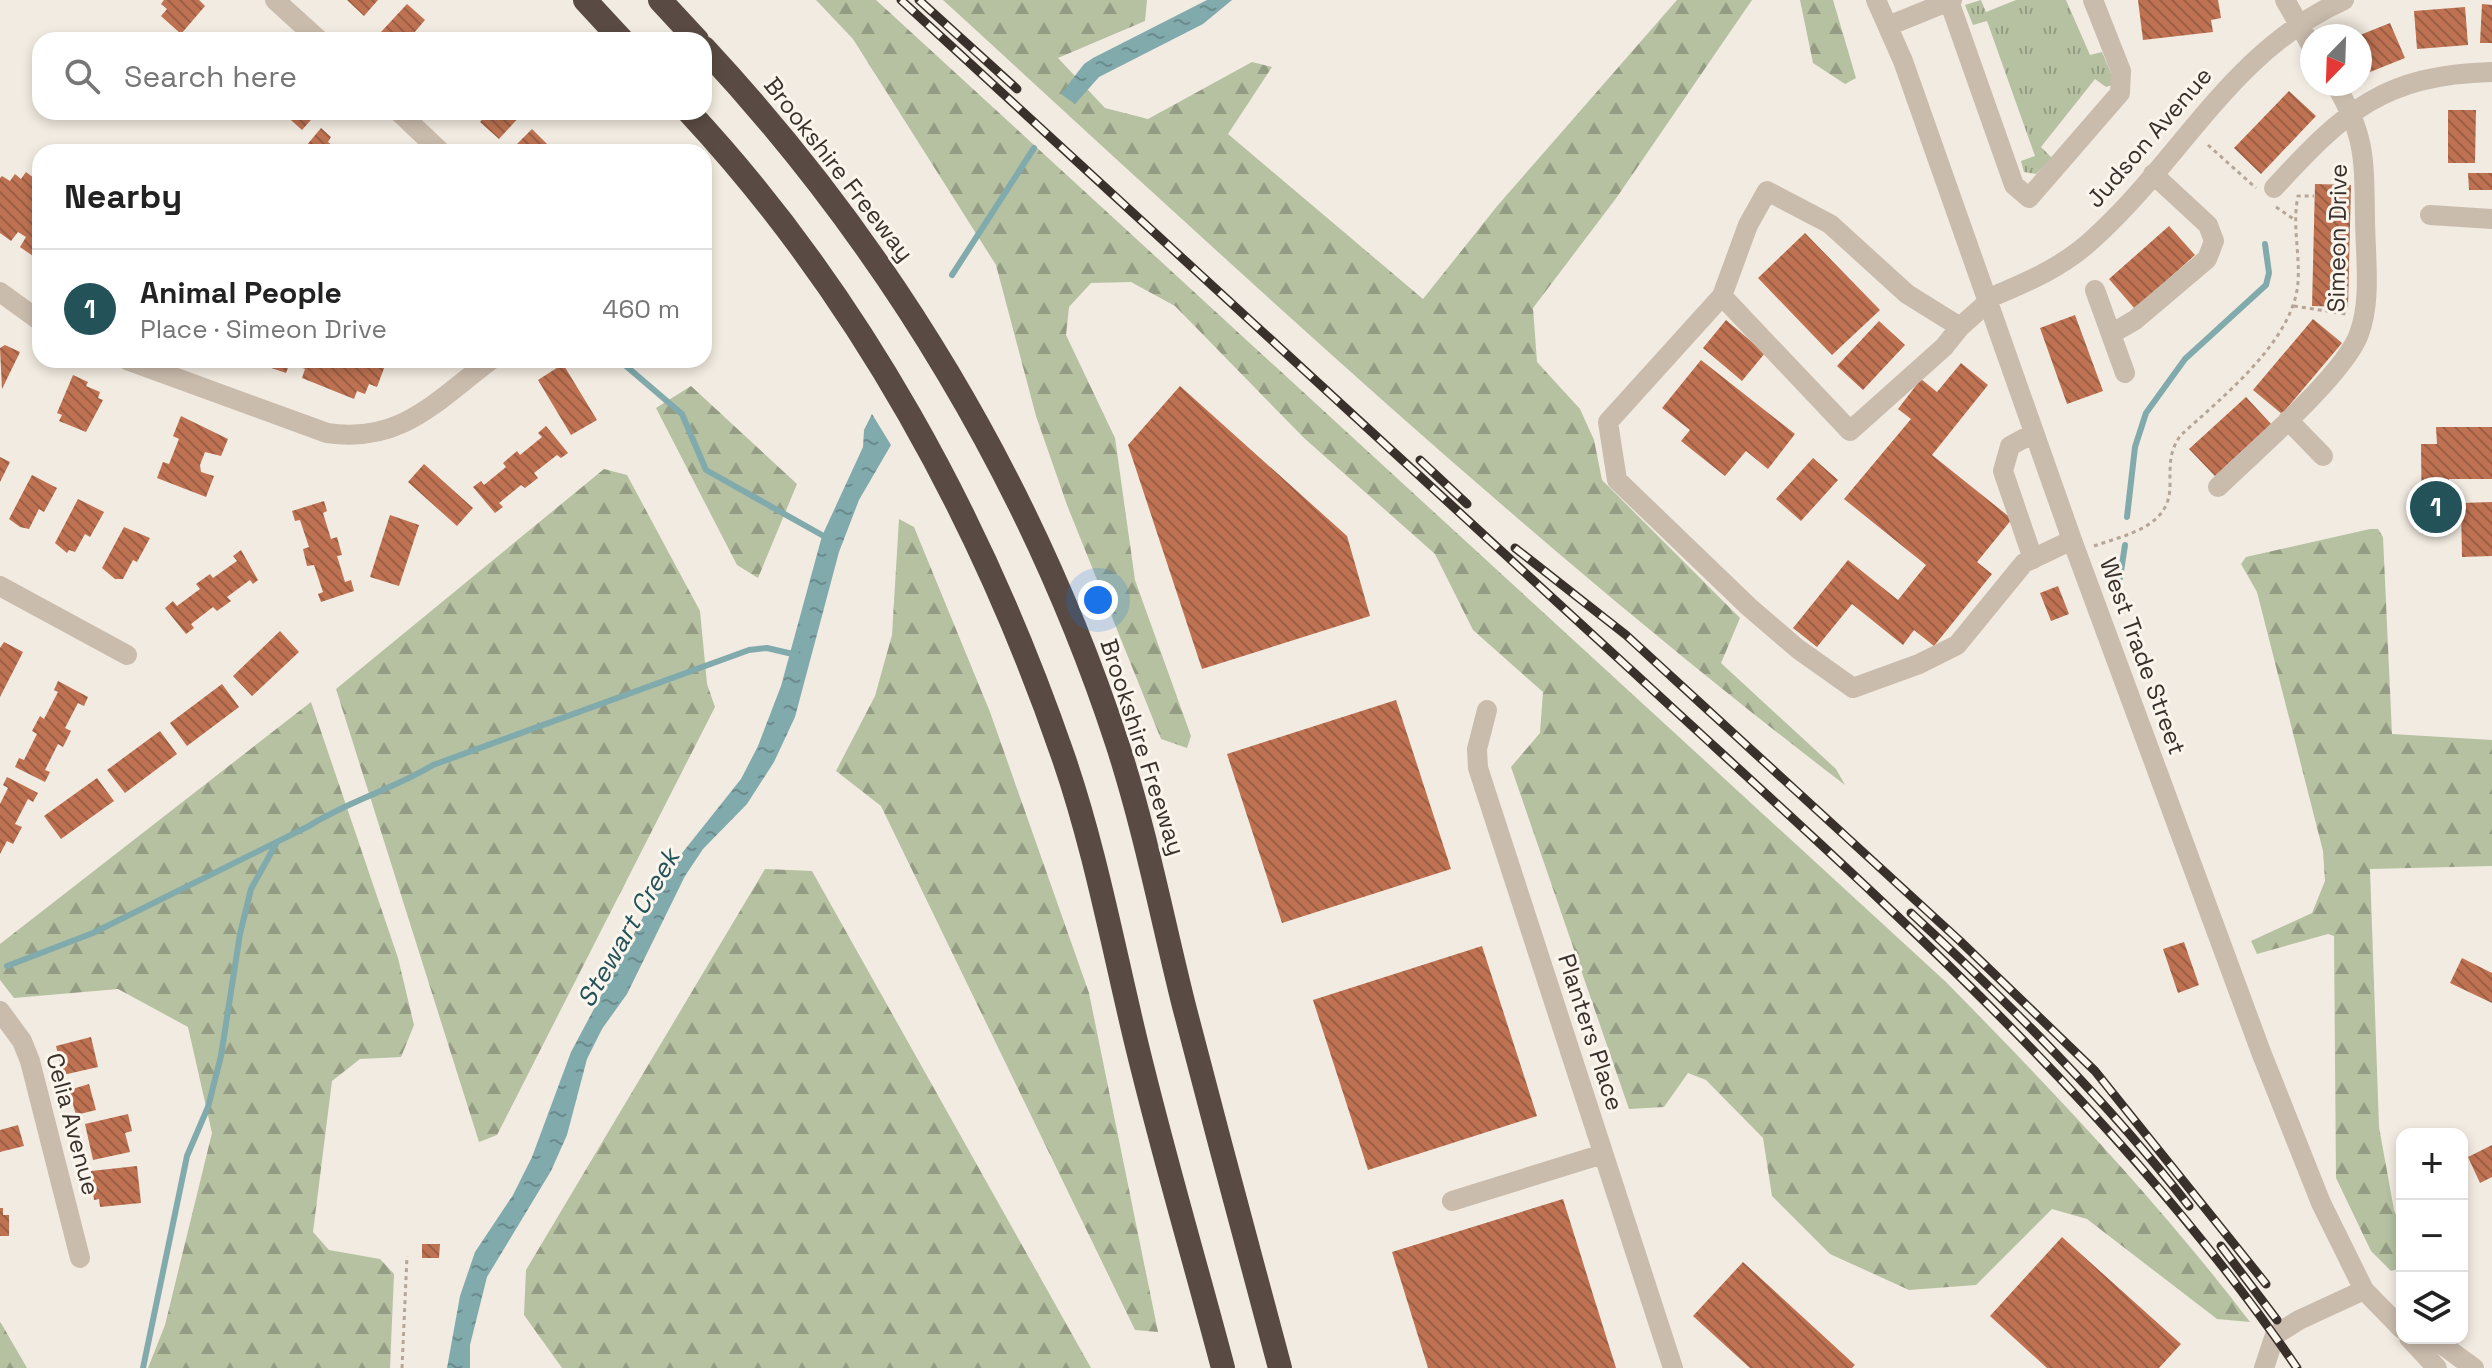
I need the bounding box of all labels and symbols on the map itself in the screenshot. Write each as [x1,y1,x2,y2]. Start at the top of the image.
north arrow [2300,24,2372,96]
street label: Judson Avenue [2079,60,2219,214]
street label: Brookshire Freeway [757,70,921,268]
street label: Simeon Drive [2320,163,2354,313]
pin: 1 [2410,477,2462,537]
street label: West Trade Street [2093,553,2193,759]
your location [1078,580,1118,620]
street label: Brookshire Freeway [1093,635,1193,859]
water label: Stewart Creek [569,840,689,1013]
street label: Planters Place [1551,950,1631,1114]
street label: Celia Avenue [39,1050,107,1198]

